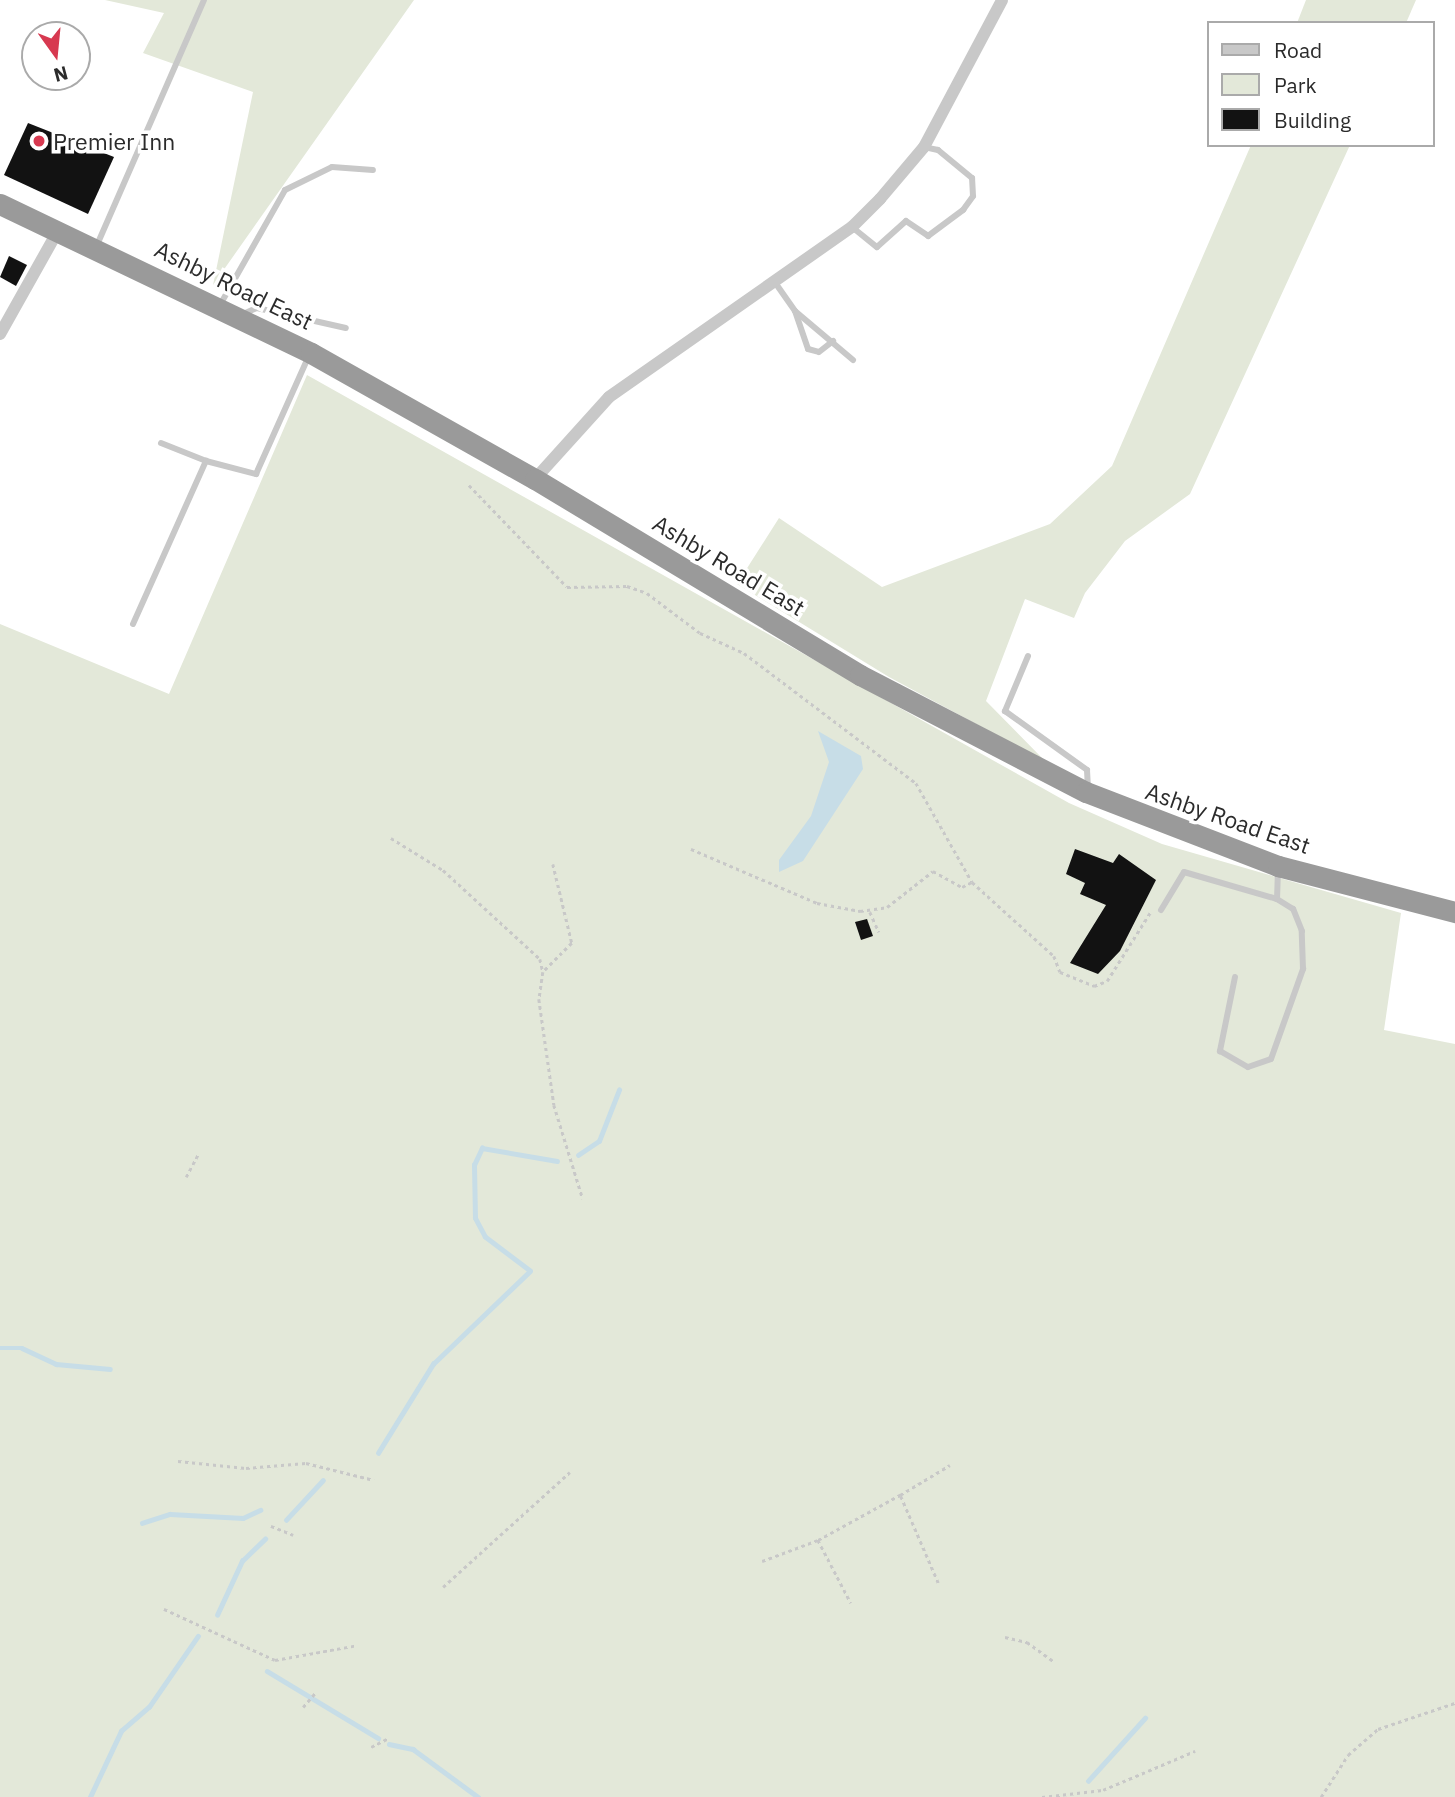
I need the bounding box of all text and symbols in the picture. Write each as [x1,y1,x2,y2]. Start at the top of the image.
north arrow [21,21,91,91]
legend [1206,21,1434,147]
text: Road [1274,36,1322,64]
text: N [51,61,71,88]
text: Park [1274,71,1317,99]
text: Building [1274,106,1351,134]
place label: Premier Inn [53,127,175,155]
marker: Premier Inn [31,133,47,149]
street label: Ashby Road East [151,235,317,335]
street label: Ashby Road East [648,509,810,621]
street label: Ashby Road East [1142,777,1314,859]

